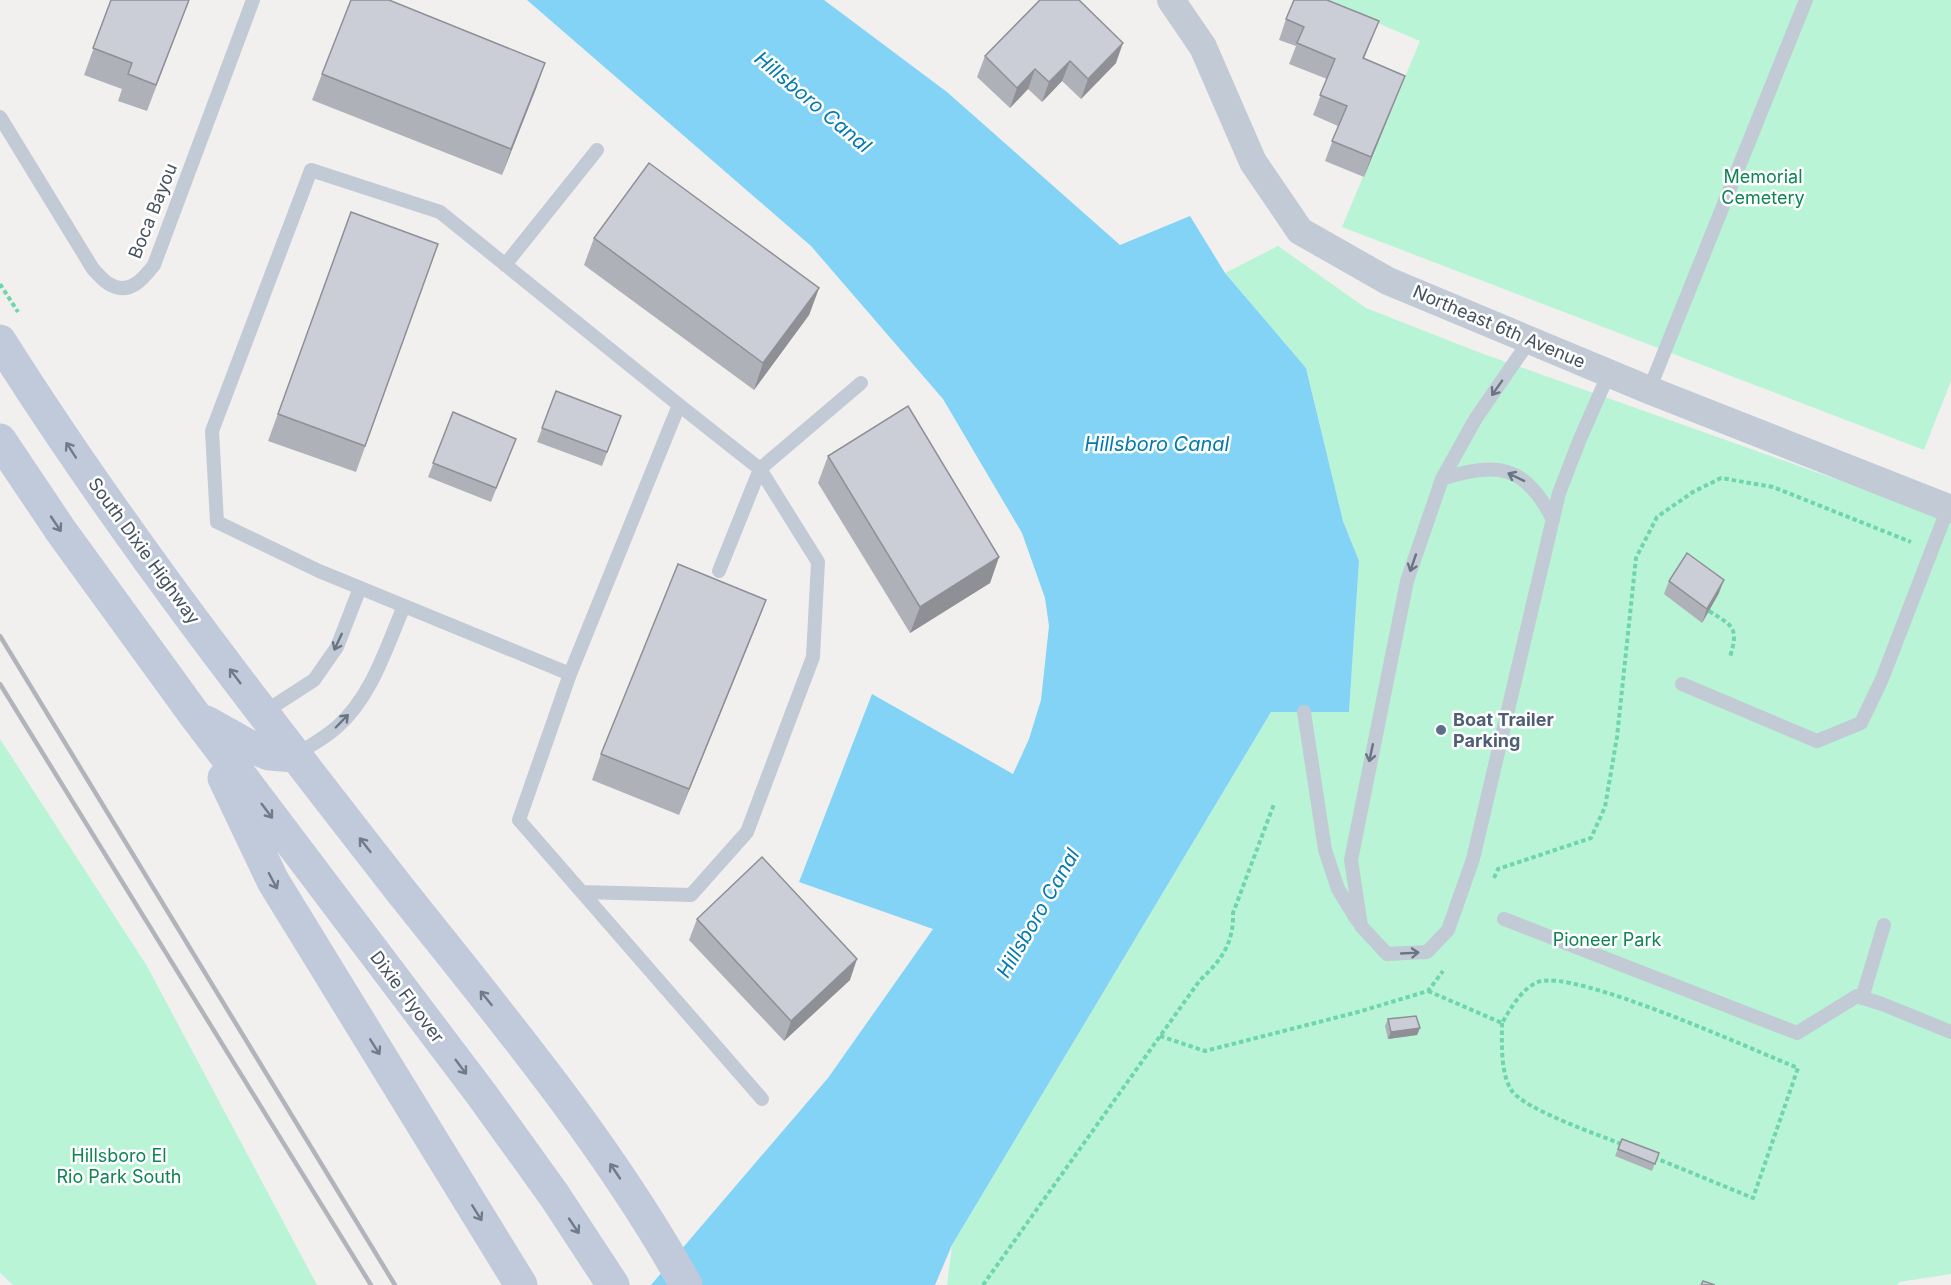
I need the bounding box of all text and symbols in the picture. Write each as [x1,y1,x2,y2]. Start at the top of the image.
water label: Hillsboro Canal [750,46,876,158]
street label: Boca Bayou [124,160,181,262]
park label: Memorial Cemetery [1721,166,1805,208]
street label: Northeast 6th Avenue [1410,281,1589,372]
one-way arrow [1491,379,1503,396]
water label: Hillsboro Canal [1085,432,1230,456]
one-way arrow [65,441,78,458]
one-way arrow [1508,471,1526,483]
street label: South Dixie Highway [84,473,205,628]
one-way arrow [50,515,62,532]
one-way arrow [1407,553,1418,572]
one-way arrow [332,633,343,651]
one-way arrow [229,668,241,684]
place label: Boat Trailer Parking [1453,709,1554,751]
one-way arrow [335,714,349,729]
marker: Boat Trailer Parking [1434,723,1448,737]
one-way arrow [1365,743,1377,762]
one-way arrow [261,803,273,819]
one-way arrow [359,837,372,853]
water label: Hillsboro Canal [991,844,1085,982]
one-way arrow [267,872,279,889]
park label: Pioneer Park [1553,929,1661,950]
street label: Dixie Flyover [366,947,449,1047]
one-way arrow [1400,947,1420,958]
one-way arrow [479,990,492,1006]
one-way arrow [370,1038,382,1055]
one-way arrow [454,1059,467,1075]
park label: Hillsboro El Rio Park South [57,1145,181,1187]
one-way arrow [609,1163,621,1179]
one-way arrow [472,1204,484,1221]
one-way arrow [568,1217,581,1234]

